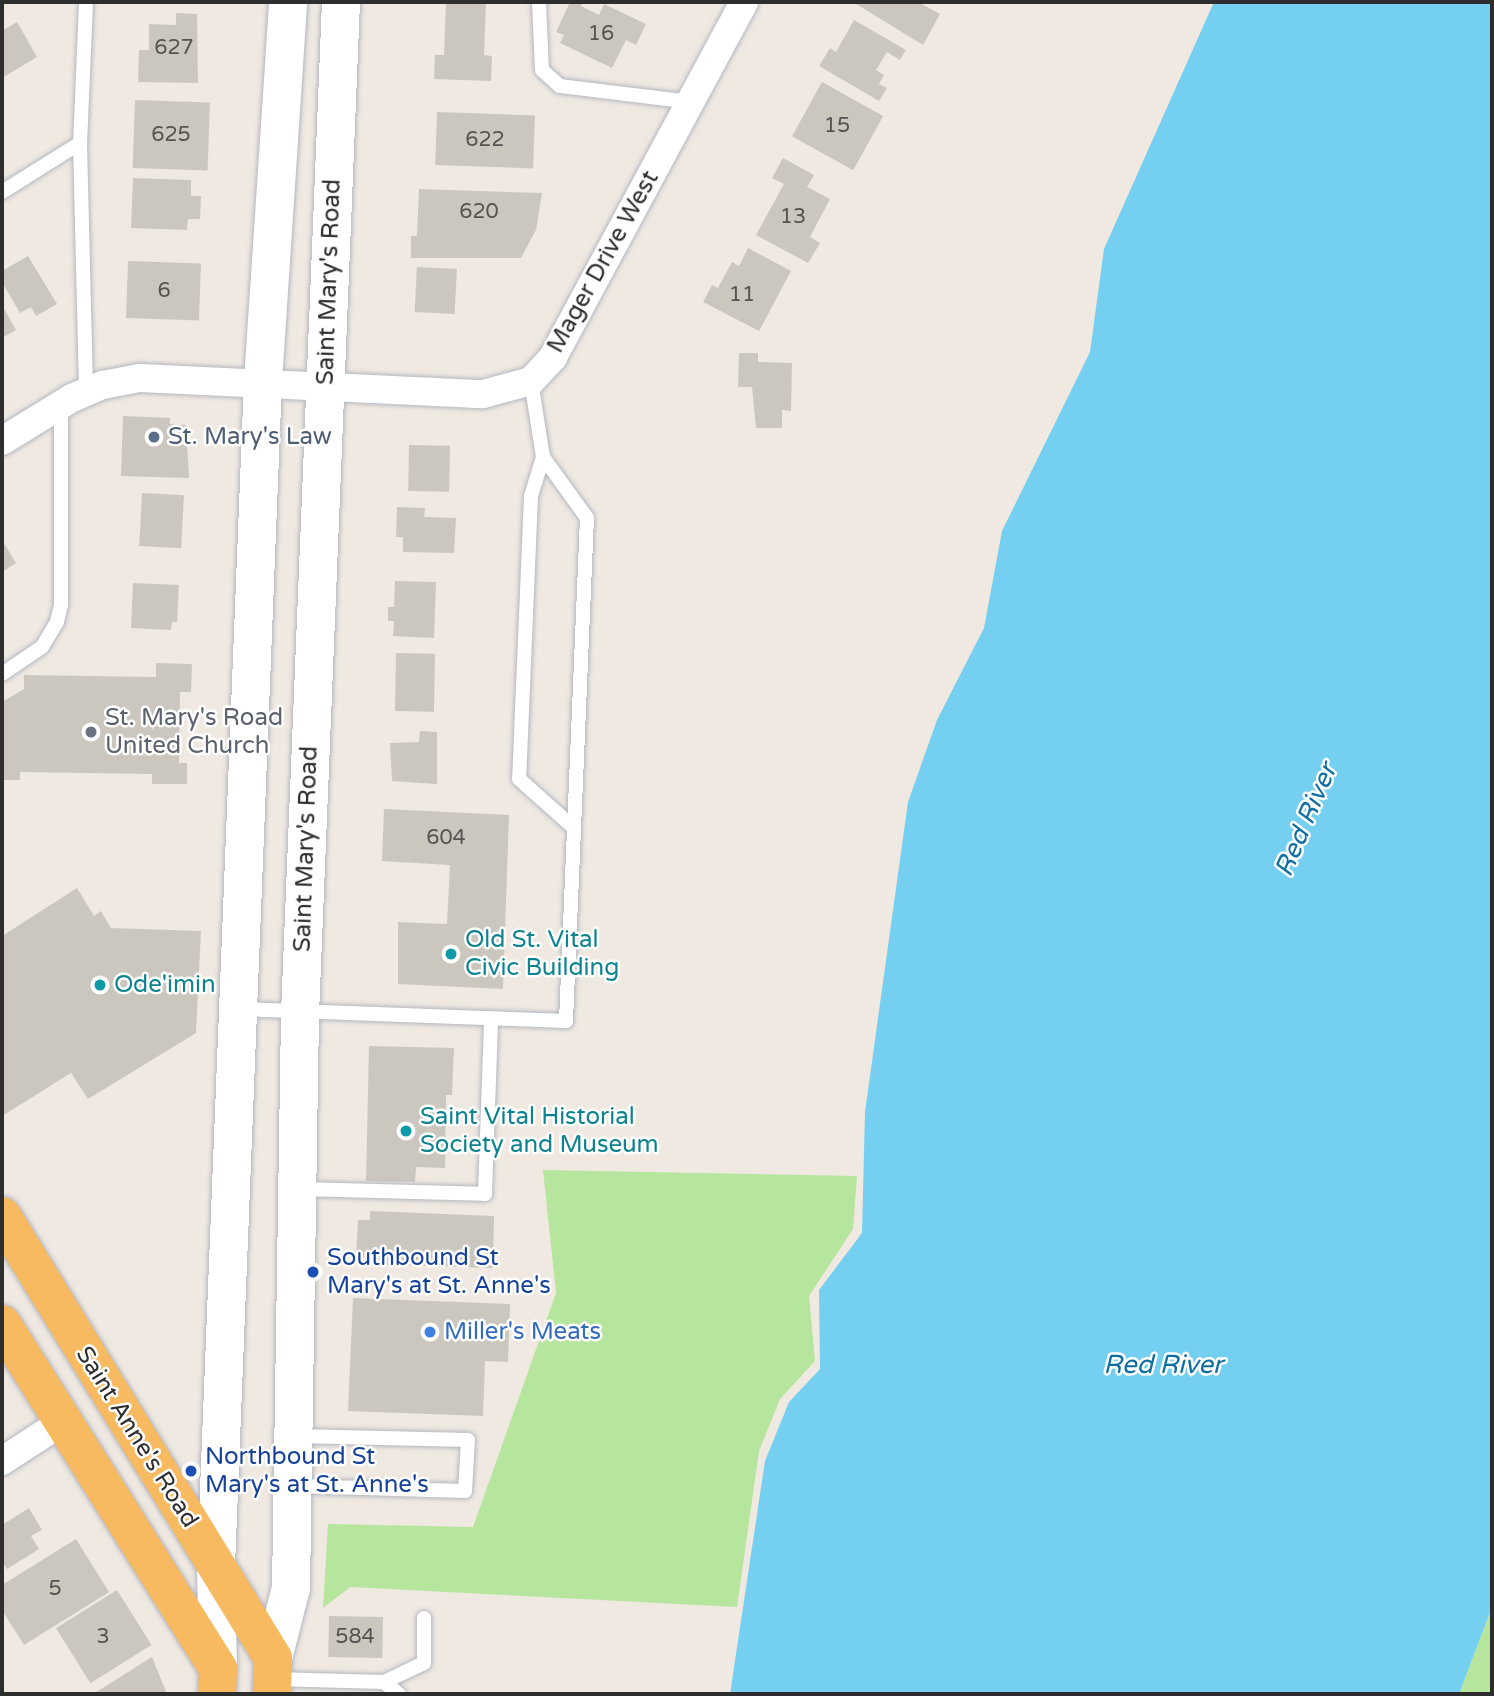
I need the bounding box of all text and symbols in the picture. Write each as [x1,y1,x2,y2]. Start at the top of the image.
house number: 16 [588,21,614,47]
house number: 627 [154,35,194,61]
house number: 15 [824,113,850,139]
house number: 625 [151,122,191,148]
house number: 622 [465,127,505,153]
street label: Mager Drive West [541,166,665,358]
street label: Saint Mary's Road [311,178,347,386]
house number: 620 [459,199,499,225]
house number: 13 [780,204,806,230]
house number: 6 [157,278,171,304]
house number: 11 [729,282,755,308]
place label: St. Mary's Law [168,423,332,451]
marker: St. Mary's Law [146,429,162,445]
place label: St. Mary's Road United Church [105,704,283,760]
marker: St. Mary's Road United Church [83,724,99,740]
street label: Saint Mary's Road [288,745,324,953]
water label: Red River [1268,759,1344,881]
house number: 604 [426,825,466,851]
place label: Old St. Vital Civic Building [465,926,619,982]
marker: Old St. Vital Civic Building [443,946,459,962]
place label: Ode'imin [114,971,216,999]
marker: Ode'imin [92,977,108,993]
place label: Saint Vital Historial Society and Museum [420,1103,659,1159]
marker: Saint Vital Historial Society and Museum [398,1123,414,1139]
place label: Southbound St Mary's at St. Anne's [327,1244,551,1300]
marker: Southbound St Mary's at St. Anne's [305,1264,321,1280]
place label: Miller's Meats [444,1318,601,1346]
marker: Miller's Meats [422,1324,438,1340]
street label: Saint Anne's Road [70,1341,204,1533]
water label: Red River [1103,1349,1223,1381]
place label: Northbound St Mary's at St. Anne's [205,1443,429,1499]
marker: Northbound St Mary's at St. Anne's [183,1463,199,1479]
house number: 5 [48,1576,62,1602]
house number: 3 [96,1624,110,1650]
house number: 584 [335,1624,375,1650]

